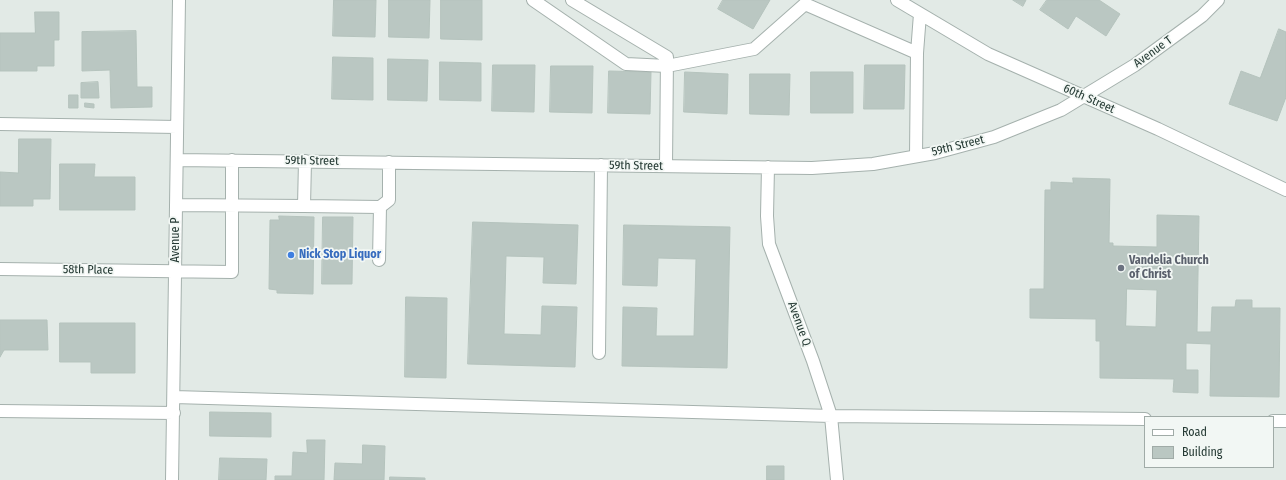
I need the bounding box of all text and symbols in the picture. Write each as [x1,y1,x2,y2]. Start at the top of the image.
street label: Avenue T [1131,33,1175,71]
street label: 60th Street [1061,81,1117,117]
street label: 59th Street [930,133,986,159]
street label: 59th Street [285,153,339,169]
street label: 59th Street [609,158,663,174]
street label: Avenue P [169,217,183,263]
place label: Nick Stop Liquor [299,248,381,262]
marker: Nick Stop Liquor [286,250,296,260]
place label: Vandelia Church of Christ [1129,254,1209,282]
street label: 58th Place [63,262,113,278]
marker: Vandelia Church of Christ [1116,263,1126,273]
street label: Avenue Q [784,300,814,348]
legend [1144,416,1274,468]
text: Road [1182,425,1207,439]
text: Building [1182,445,1222,459]

